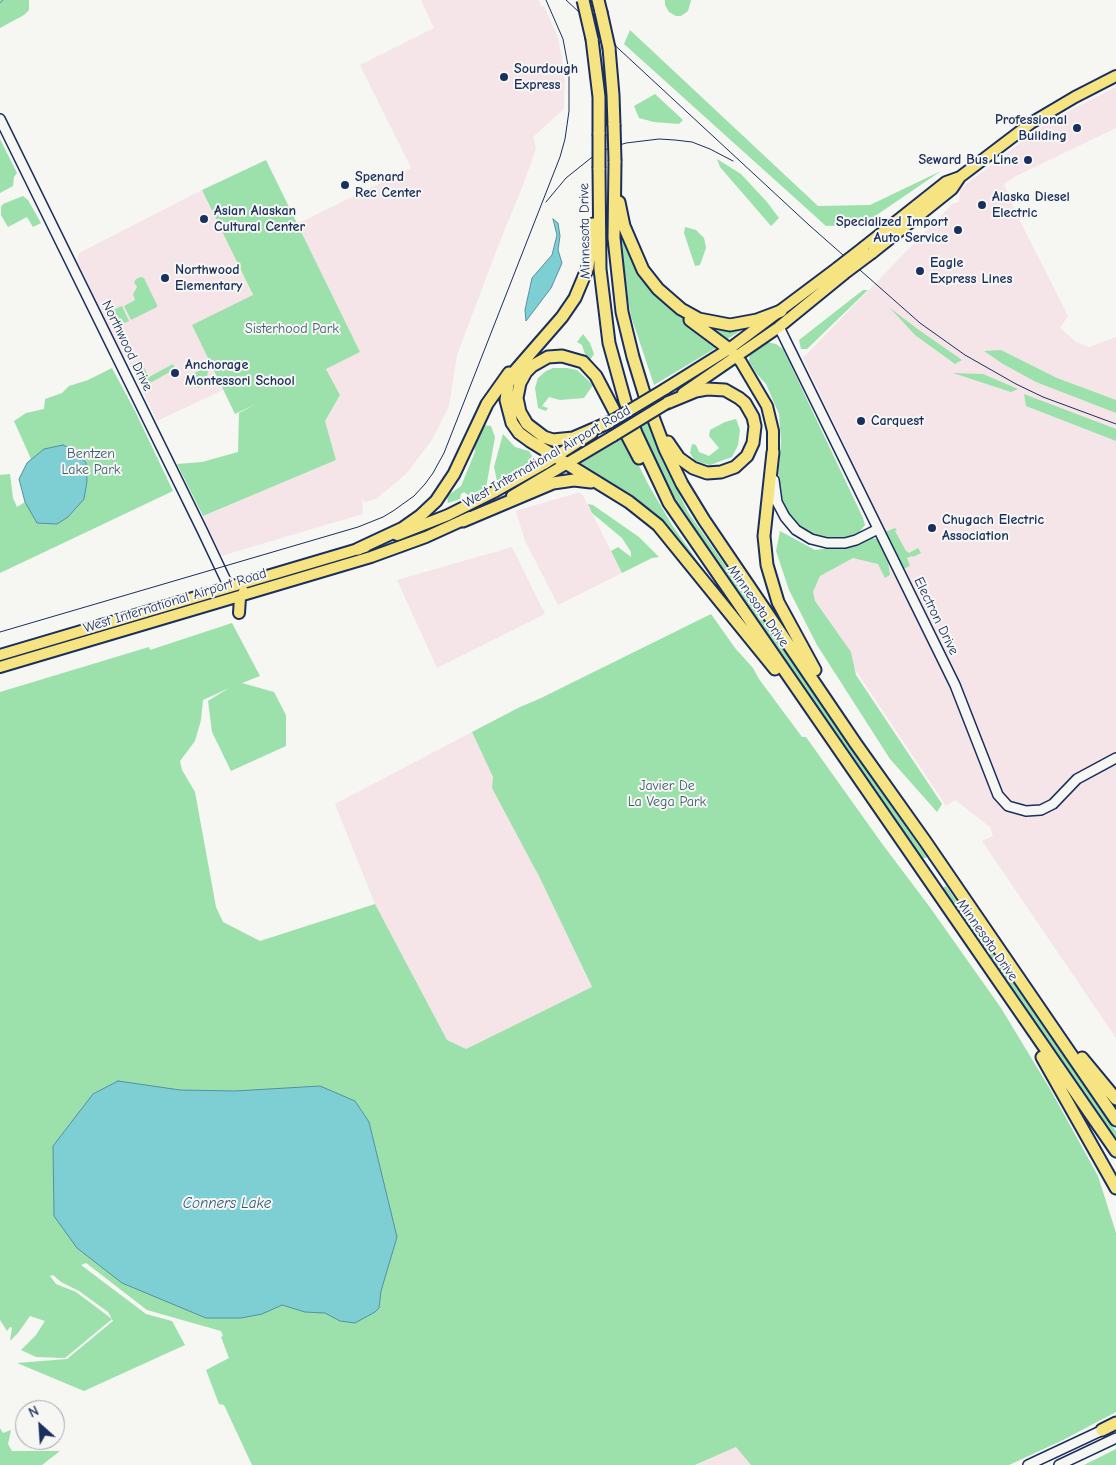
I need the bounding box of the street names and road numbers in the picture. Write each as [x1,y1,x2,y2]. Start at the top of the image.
street label: Minnesota Drive [576,183,594,279]
street label: Northwood Drive [98,298,156,394]
street label: West International Airport Road [460,402,634,512]
street label: Minnesota Drive [724,562,792,650]
street label: West International Airport Road [81,565,269,637]
street label: Electron Drive [910,574,962,658]
street label: Minnesota Drive [953,896,1021,984]

